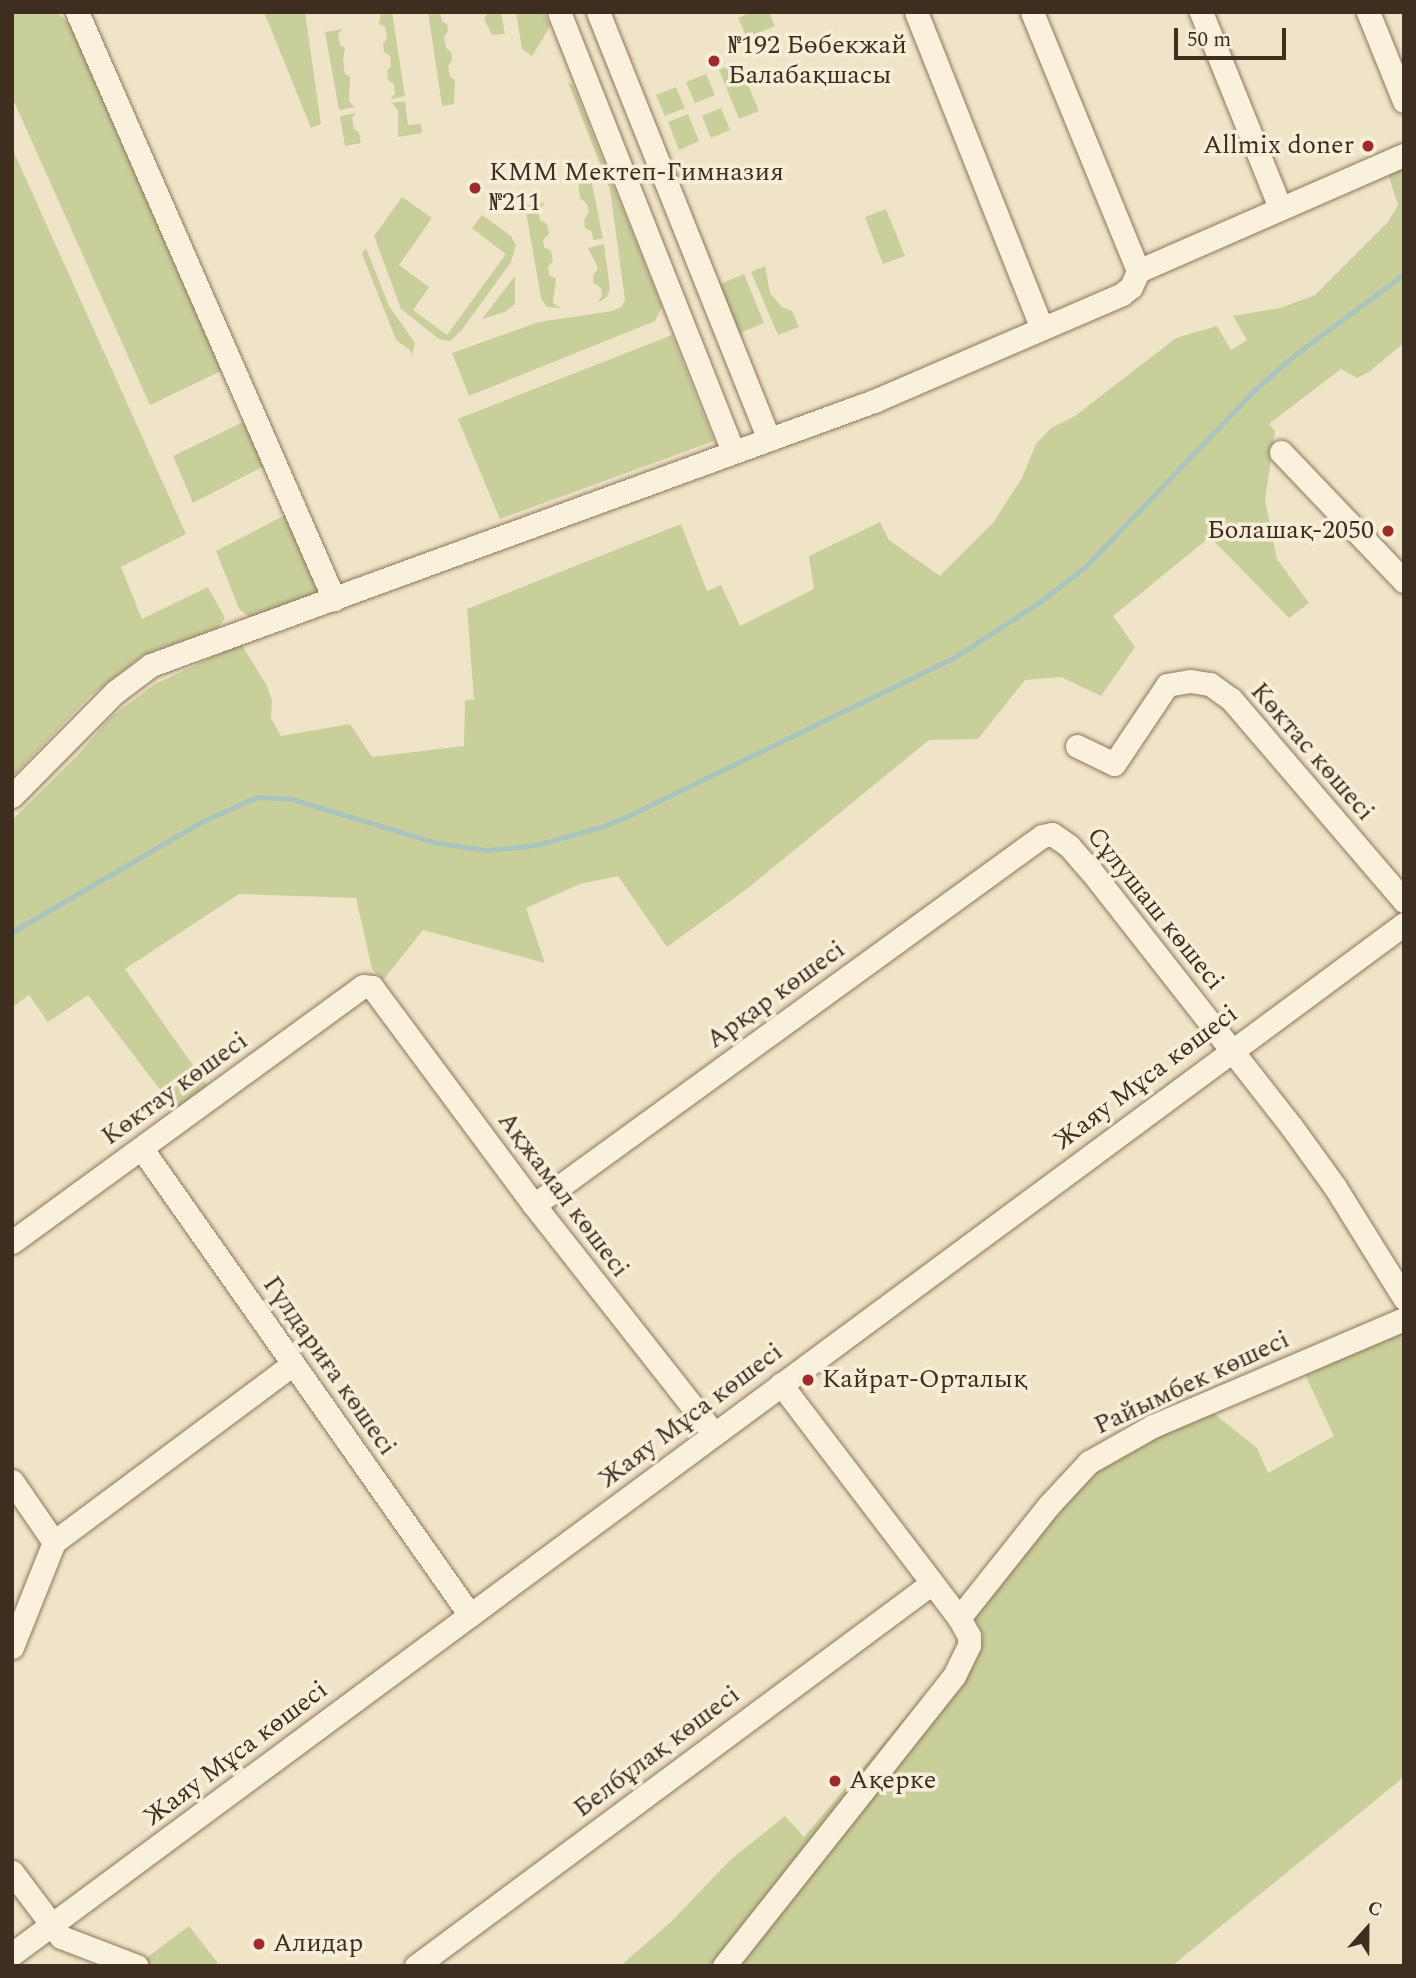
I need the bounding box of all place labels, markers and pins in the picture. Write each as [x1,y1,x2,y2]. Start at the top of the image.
place label: №192 Бөбекжай Балабақшасы [728,30,907,92]
marker: №192 Бөбекжай Балабақшасы [706,53,722,69]
place label: Allmix doner [1203,130,1354,162]
marker: Allmix doner [1360,138,1376,154]
place label: КММ Мектеп-Гимназия №211 [489,157,784,218]
marker: КММ Мектеп-Гимназия №211 [467,180,483,196]
place label: Болашақ-2050 [1207,515,1374,547]
marker: Болашақ-2050 [1380,523,1396,539]
place label: Кайрат-Орталық [822,1364,1027,1396]
marker: Кайрат-Орталық [800,1372,816,1388]
place label: Ақерке [849,1765,936,1797]
marker: Ақерке [827,1773,843,1789]
place label: Алидар [273,1928,363,1960]
marker: Алидар [251,1936,267,1952]

